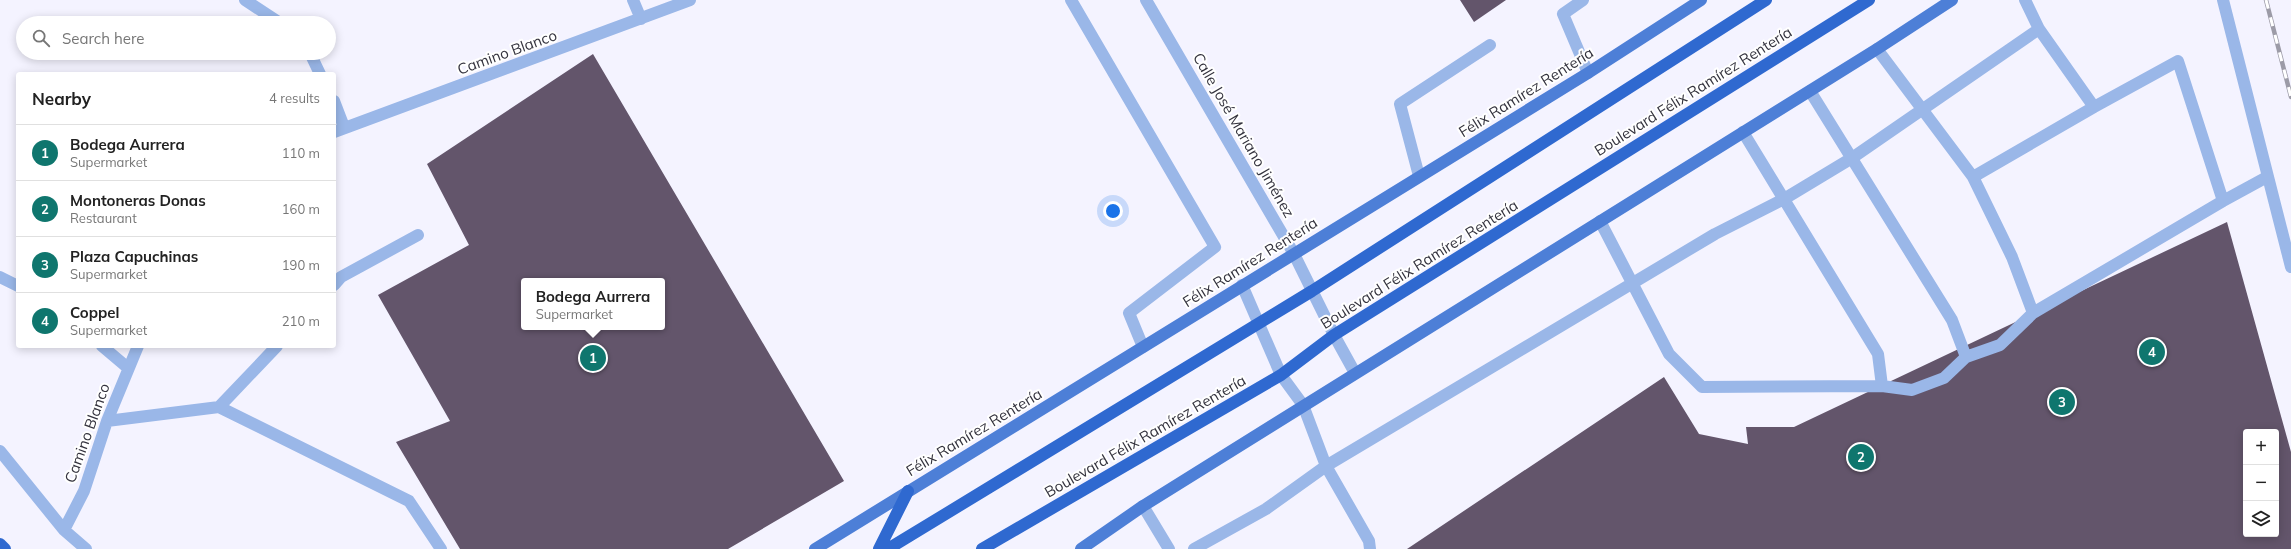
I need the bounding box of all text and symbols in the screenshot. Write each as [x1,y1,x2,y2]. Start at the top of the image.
search box [16,16,336,60]
street label: Boulevard Félix Ramírez Rentería [1591,22,1795,160]
street label: Camino Blanco [455,25,559,79]
icon: search [30,27,52,49]
text: Search here [62,29,144,48]
street label: Félix Ramírez Rentería [1455,43,1597,141]
street label: Calle José Mariano Jiménez [1189,49,1299,221]
text: Nearby [32,88,91,109]
text: 4 results [269,90,320,106]
text: Bodega Aurrera [70,135,185,154]
text: 1 [41,145,49,161]
text: 110 m [282,145,320,161]
text: Supermarket [70,154,147,170]
text: Montoneras Donas [70,191,206,210]
street label: Boulevard Félix Ramírez Rentería [1317,195,1521,333]
text: 2 [41,201,49,217]
text: 160 m [282,201,320,217]
your location [1103,201,1123,221]
text: Restaurant [70,210,137,226]
street label: Félix Ramírez Rentería [1179,213,1321,311]
text: Plaza Capuchinas [70,247,198,266]
text: 3 [41,257,49,273]
text: 190 m [282,257,320,273]
text: Supermarket [70,266,147,282]
popup [521,278,665,330]
text: Bodega Aurrera [536,287,650,306]
text: Coppel [70,303,119,322]
text: Supermarket [536,306,613,322]
text: 4 [41,313,49,329]
text: 210 m [282,313,320,329]
text: Supermarket [70,322,147,338]
pin: 4 [2139,337,2165,367]
pin: 1 [580,343,606,373]
street label: Boulevard Félix Ramírez Rentería [1041,370,1249,502]
street label: Camino Blanco [60,381,114,485]
street label: Félix Ramírez Rentería [903,384,1045,480]
pin: 3 [2049,387,2075,417]
map controls [2243,429,2279,537]
button: + [2243,429,2279,465]
pin: 2 [1848,442,1874,472]
button: − [2243,465,2279,501]
button: layers [2243,501,2279,537]

